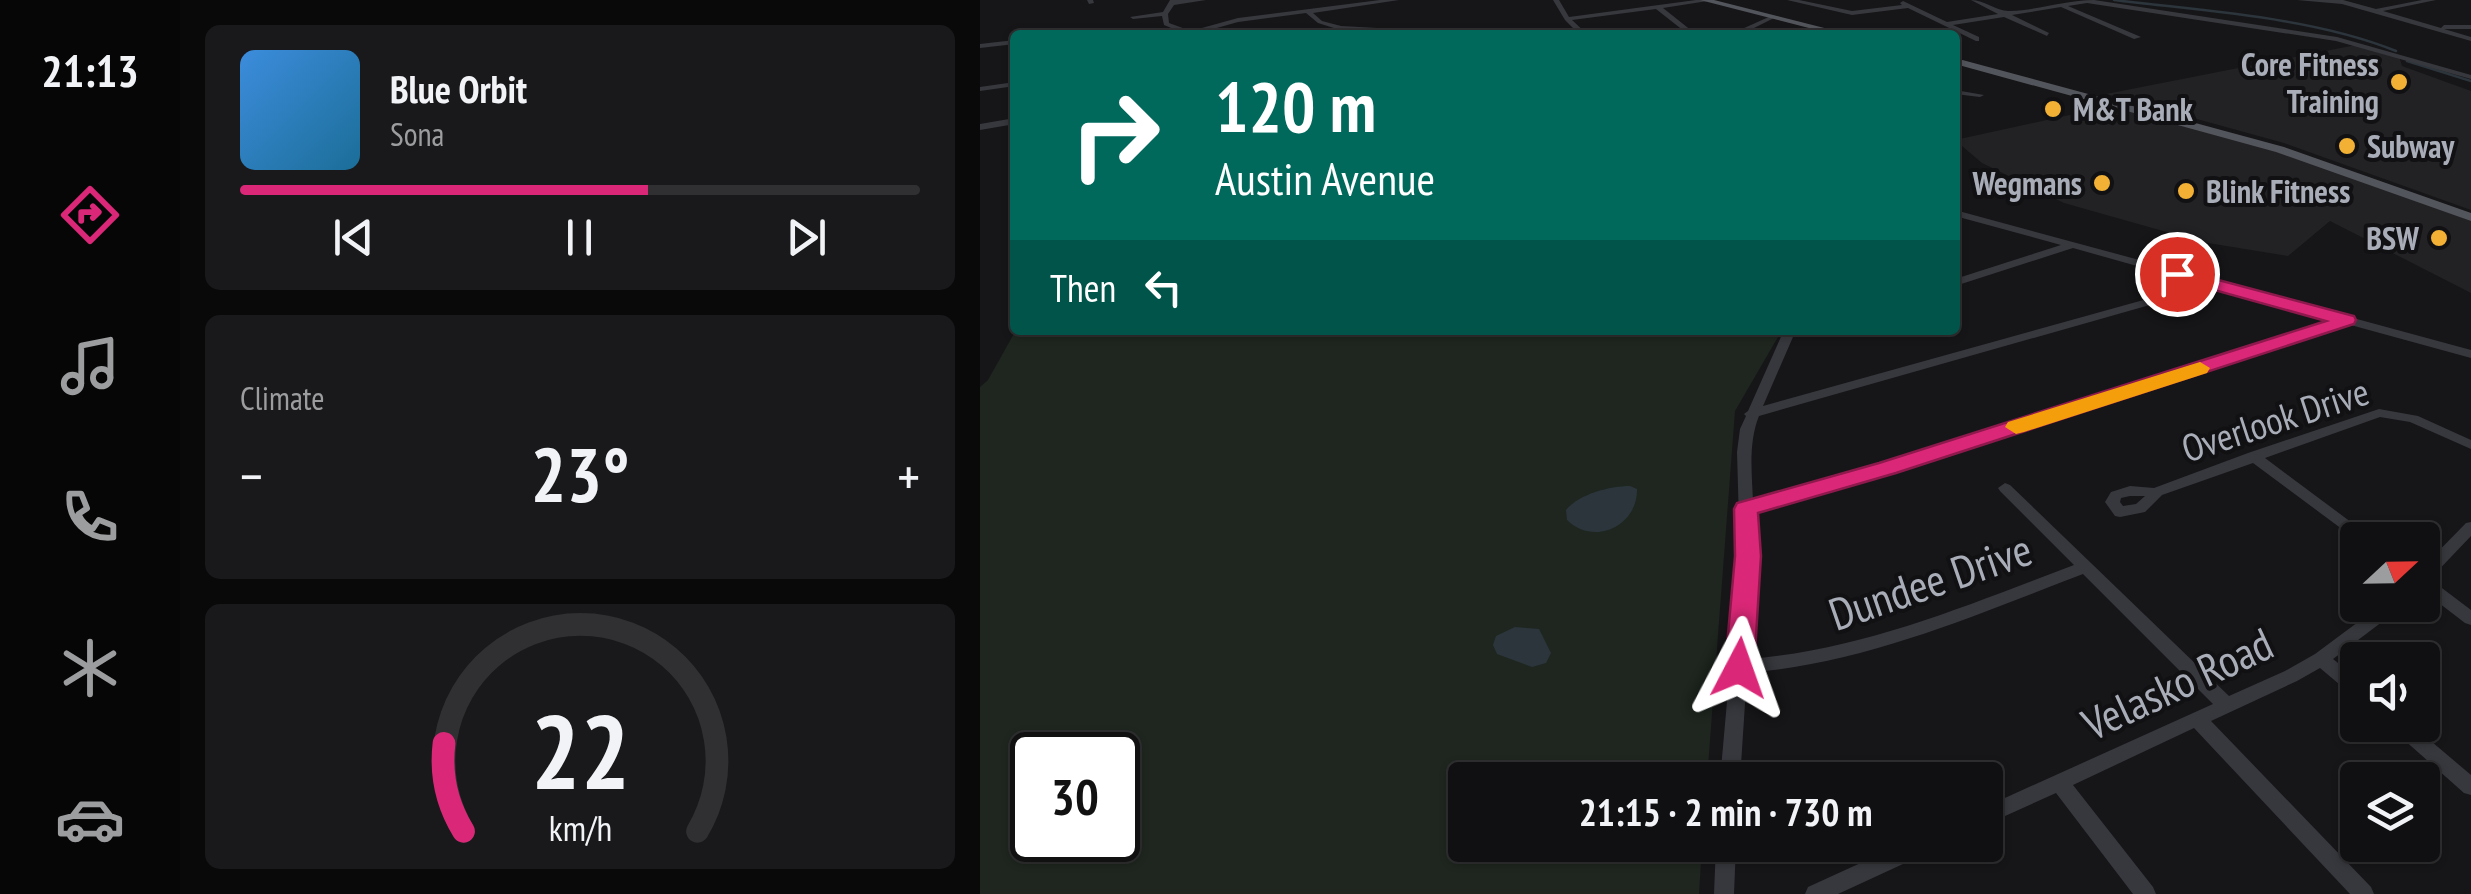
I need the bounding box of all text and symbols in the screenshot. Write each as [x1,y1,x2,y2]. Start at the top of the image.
text: 21:13 [41,41,139,99]
place label: Core Fitness Training [2241,43,2379,122]
text: 120 m [1215,61,1376,151]
text: Blue Orbit [390,64,527,113]
icon: right [1050,70,1180,200]
marker: Core Fitness Training [2388,71,2410,93]
place label: M&T Bank [2073,88,2194,130]
marker: M&T Bank [2042,98,2064,120]
text: Sona [390,113,444,155]
place label: Subway [2367,125,2456,167]
marker: Subway [2336,135,2358,157]
text: Austin Avenue [1215,149,1435,207]
place label: Wegmans [1972,162,2082,204]
place label: Blink Fitness [2206,170,2350,212]
marker: Wegmans [2091,172,2113,194]
icon: directions [55,180,125,250]
marker: Blink Fitness [2175,180,2197,202]
icon: previous [326,210,381,265]
icon: pause [552,210,607,265]
icon: next [779,210,834,265]
place label: BSW [2366,217,2420,259]
marker: BSW [2428,227,2450,249]
pin [2135,232,2220,317]
icon: arrive [2150,247,2205,302]
icon: left [1136,260,1191,315]
text: Then [1050,263,1116,312]
icon: music [55,331,125,401]
street label: Overlook Drive [2175,366,2375,472]
text: Climate [240,377,324,419]
text: 23° [530,426,630,523]
text: − [240,440,263,511]
text: + [897,440,920,511]
icon: phone [55,482,125,552]
street label: Dundee Drive [1821,519,2039,643]
north arrow [2340,522,2440,622]
map controls [2340,522,2440,862]
street label: Velasko Road [2072,614,2282,753]
position arrow [1687,616,1791,720]
icon: climate [55,633,125,703]
button: sound [2340,642,2440,742]
text: 22 [530,683,630,818]
speed limit sign: 30 [1010,732,1140,862]
button: layers [2340,762,2440,862]
icon: car [55,784,125,854]
text: 21:15 · 2 min · 730 m [1579,787,1872,836]
text: km/h [548,805,612,851]

